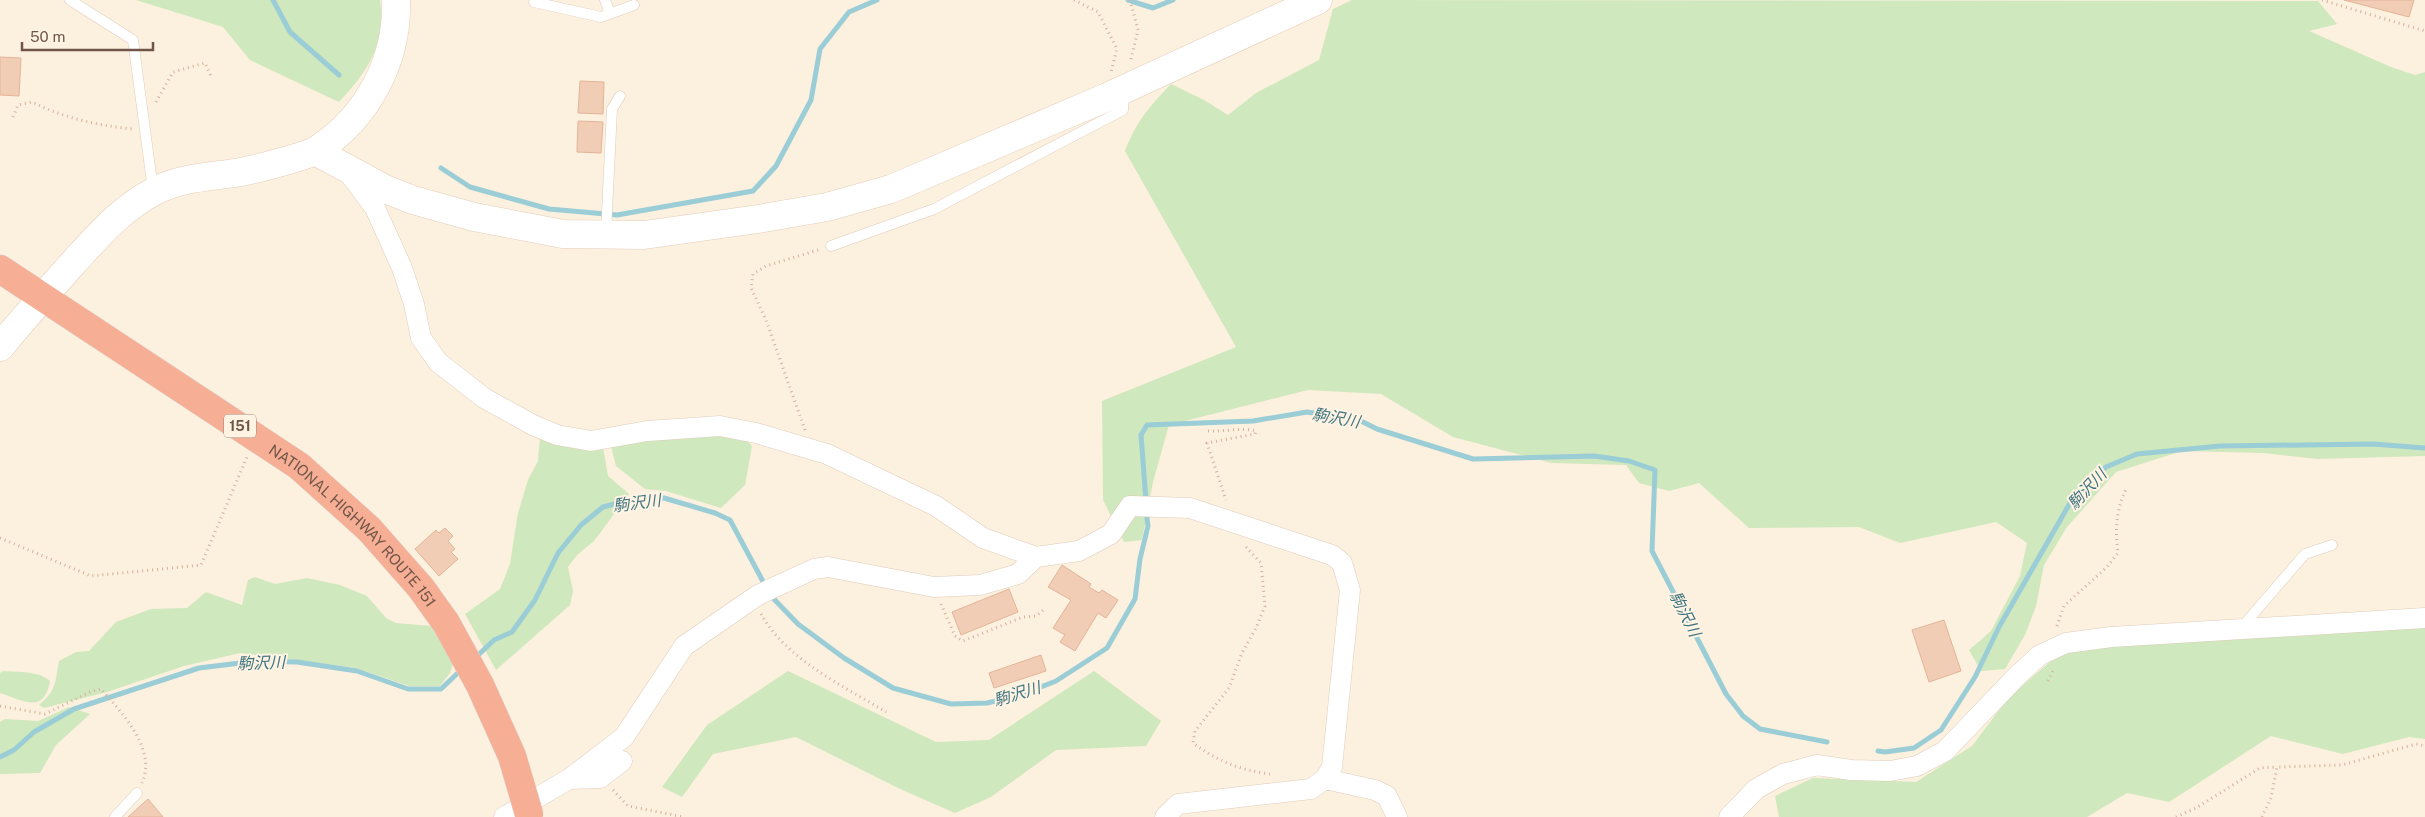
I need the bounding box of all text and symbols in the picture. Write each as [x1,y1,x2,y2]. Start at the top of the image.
scale bar [22,20,154,52]
text: 50 m [30,28,65,45]
water label: 駒沢川 [1311,404,1363,432]
road number: 151 [224,414,256,438]
street label: NATIONAL HIGHWAY ROUTE 151 [266,440,440,610]
water label: 駒沢川 [2064,464,2112,513]
water label: 駒沢川 [612,490,664,515]
water label: 駒沢川 [1666,588,1705,641]
water label: 駒沢川 [237,653,287,673]
water label: 駒沢川 [991,677,1045,710]

